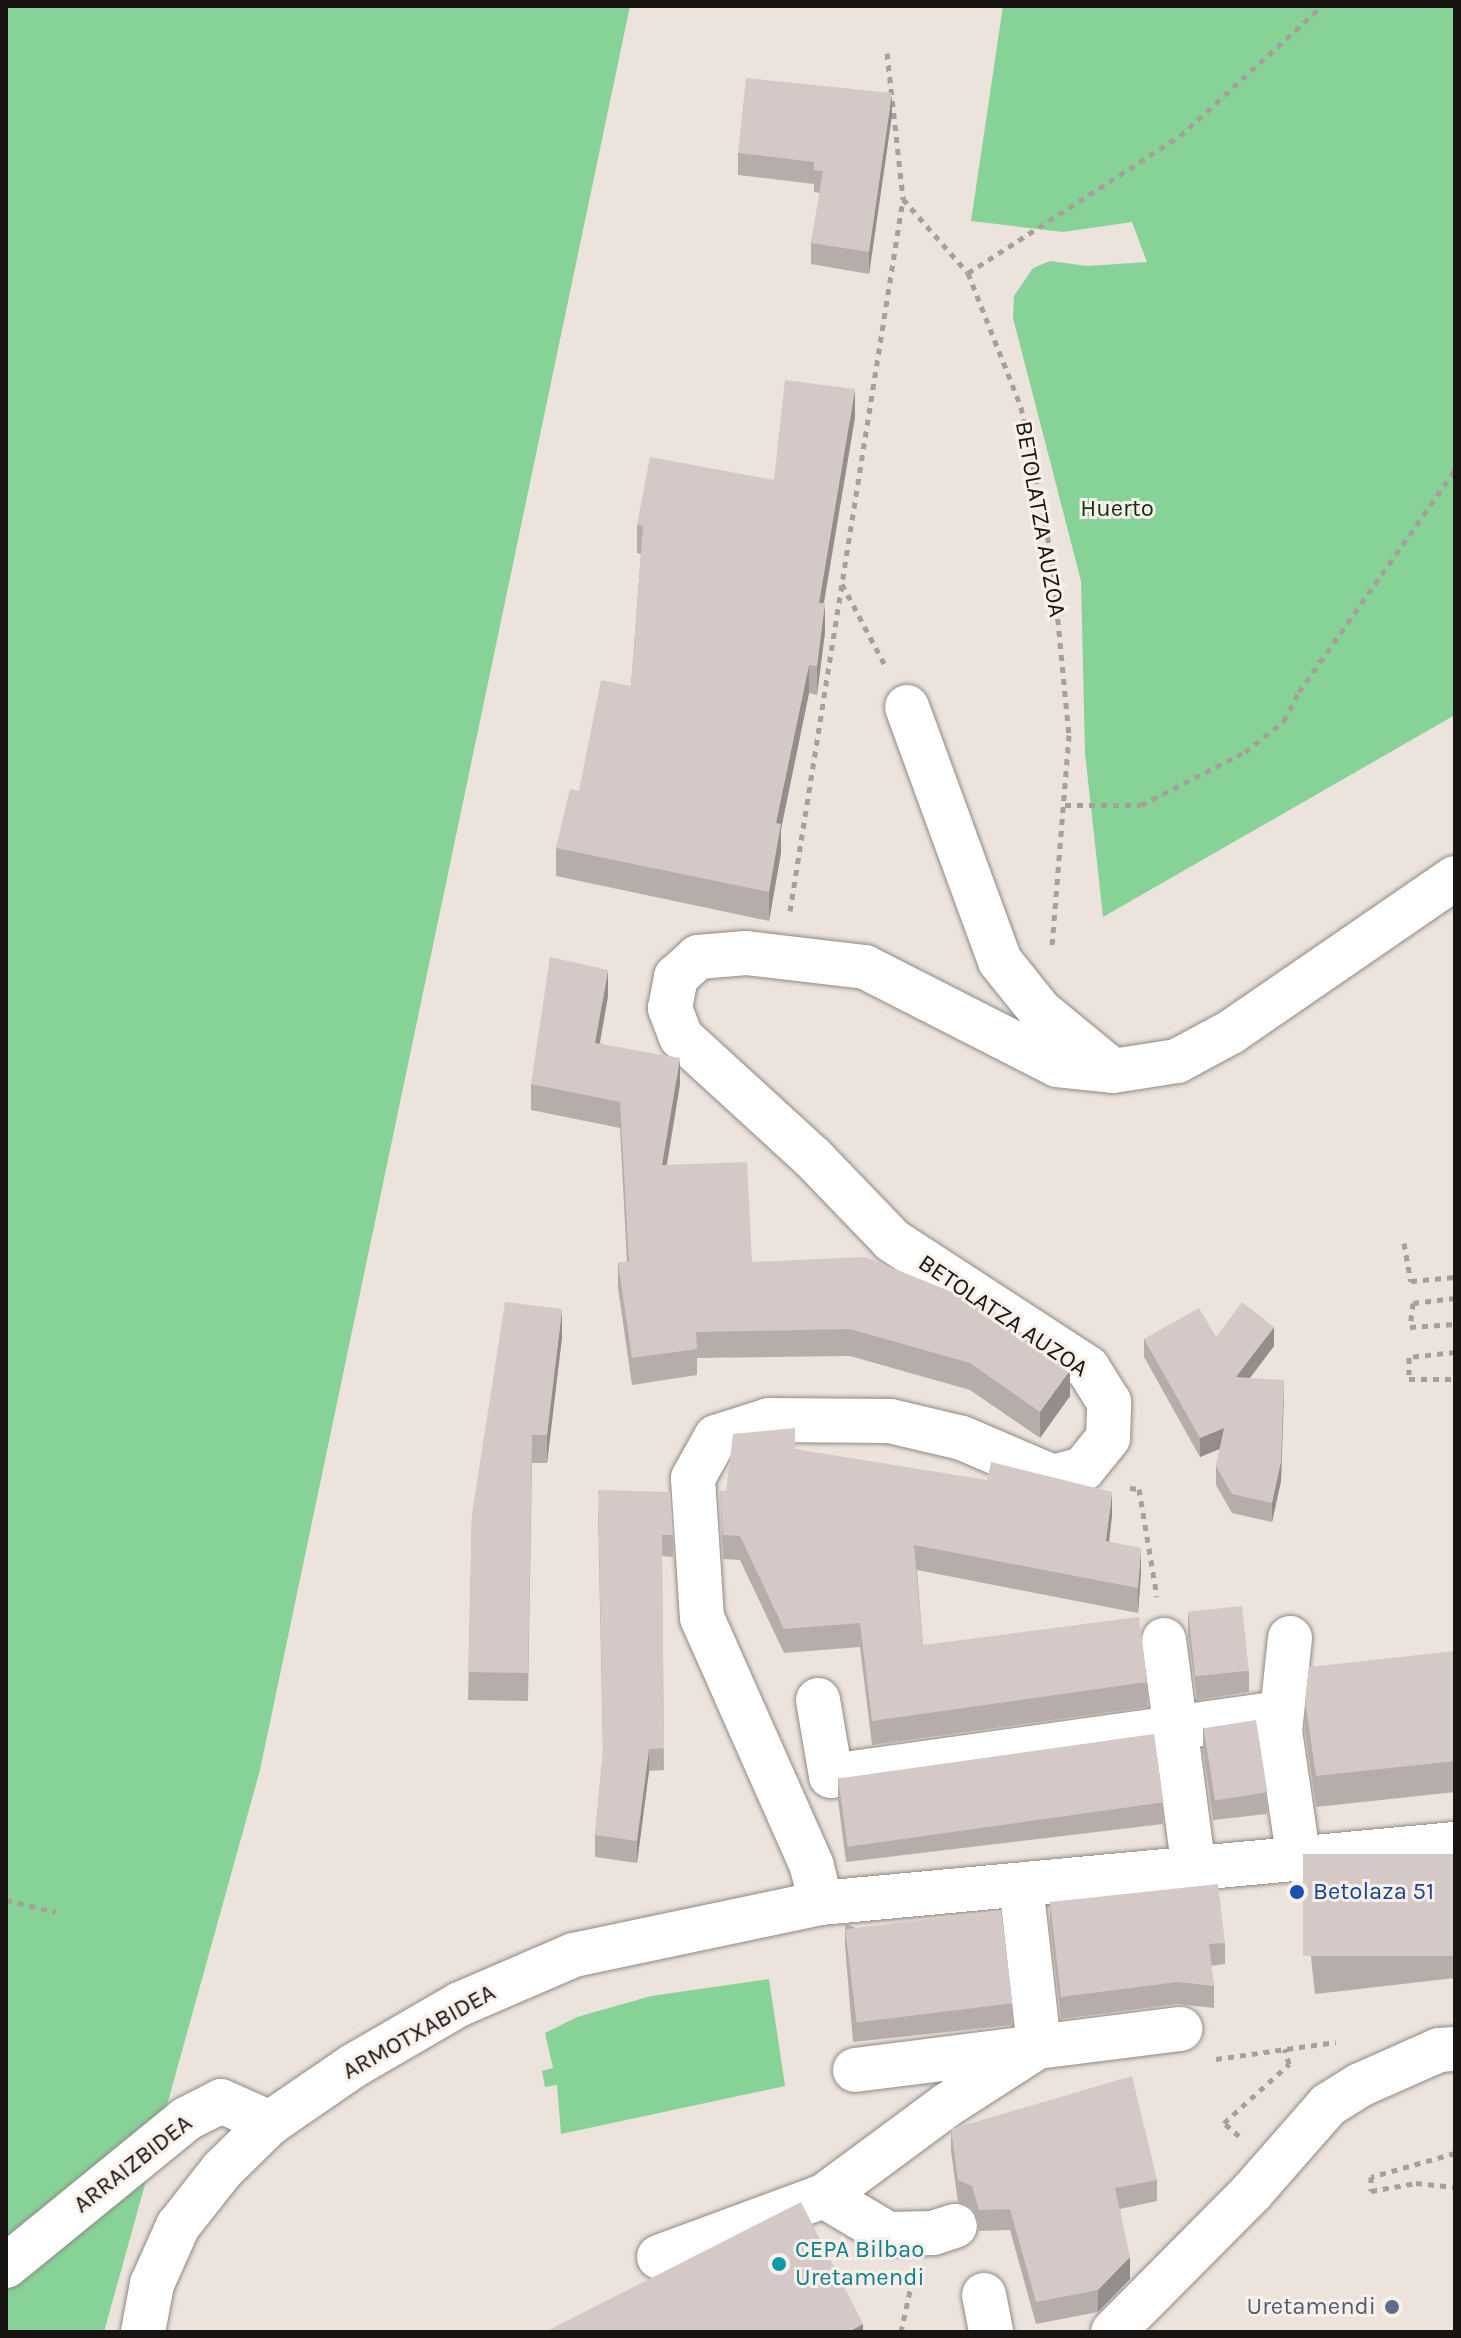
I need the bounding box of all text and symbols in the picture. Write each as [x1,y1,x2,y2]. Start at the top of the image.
street label: BETOLATZA AUZOA [1009,419,1071,619]
park label: Huerto [1080,495,1154,523]
street label: BETOLATZA AUZOA [913,1249,1093,1383]
place label: Betolaza 51 [1313,1878,1434,1906]
marker: Betolaza 51 [1288,1883,1306,1901]
street label: ARMOTXABIDEA [338,1978,500,2086]
street label: ARRAIZBIDEA [68,2109,198,2219]
place label: CEPA Bilbao Uretamendi [795,2236,925,2292]
marker: CEPA Bilbao Uretamendi [770,2255,788,2273]
place label: Uretamendi [1246,2293,1376,2321]
marker: Uretamendi [1383,2298,1401,2316]

